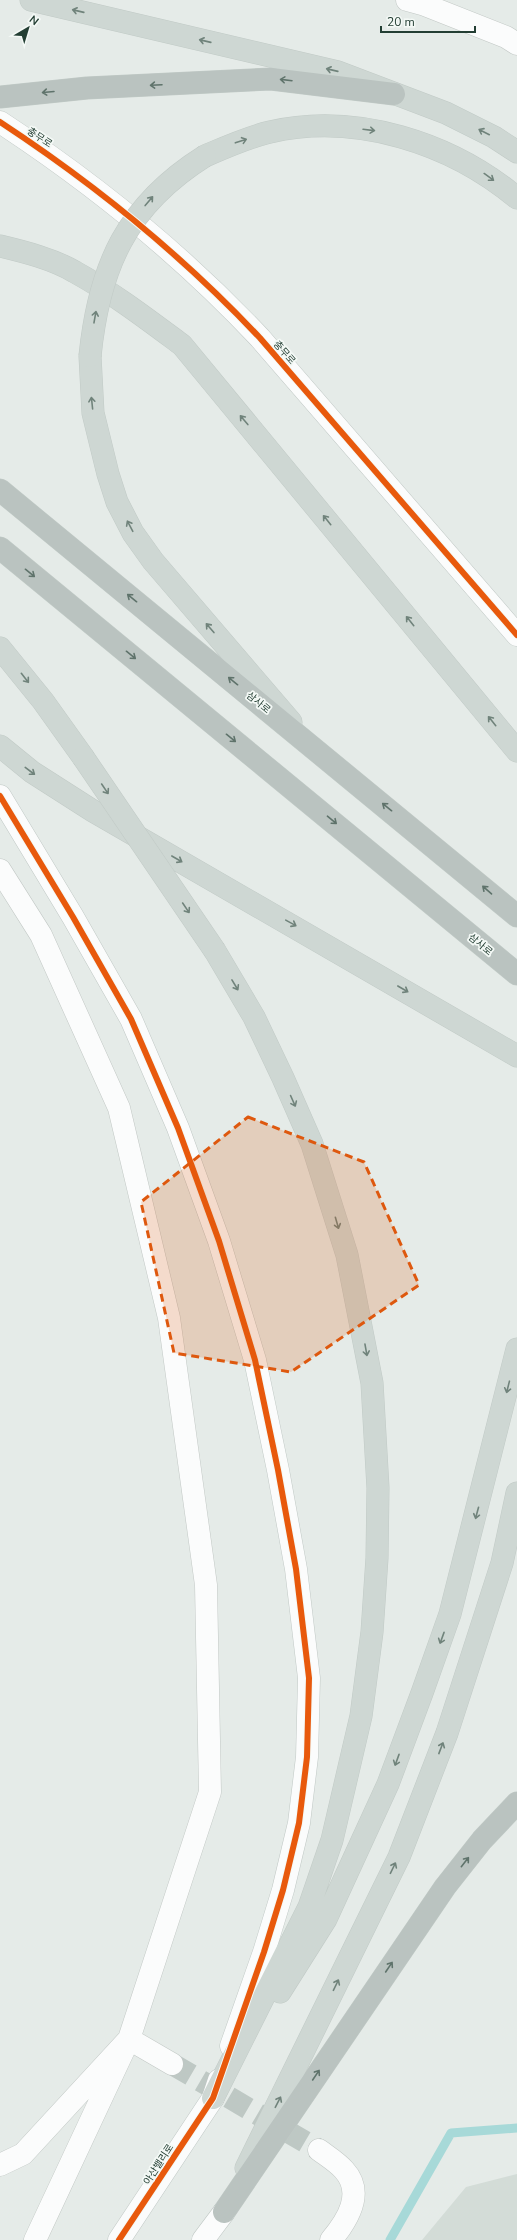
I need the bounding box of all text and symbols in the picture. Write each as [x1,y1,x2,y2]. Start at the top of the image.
one-way arrow [72,7,85,14]
north arrow [8,8,48,48]
scale bar [381,8,475,34]
text: N [26,12,42,29]
text: 20 m [387,14,415,30]
one-way arrow [199,36,212,44]
one-way arrow [325,66,338,74]
one-way arrow [280,77,293,84]
one-way arrow [150,81,163,88]
one-way arrow [42,88,55,96]
street label: 충무로 [24,124,55,151]
one-way arrow [362,126,375,134]
one-way arrow [478,128,490,135]
one-way arrow [234,137,247,144]
one-way arrow [484,173,495,181]
one-way arrow [145,196,154,206]
one-way arrow [91,311,99,324]
street label: 충무로 [270,338,299,368]
one-way arrow [88,397,96,410]
one-way arrow [240,415,249,425]
one-way arrow [323,515,332,526]
one-way arrow [125,520,133,532]
one-way arrow [25,568,36,577]
one-way arrow [127,594,138,603]
one-way arrow [405,615,414,626]
one-way arrow [206,623,215,633]
one-way arrow [125,651,136,660]
one-way arrow [20,673,29,683]
one-way arrow [227,676,238,685]
street label: 삼사로 [243,689,274,717]
one-way arrow [488,716,497,727]
one-way arrow [226,733,237,742]
one-way arrow [25,766,36,775]
one-way arrow [101,784,109,795]
one-way arrow [382,803,393,812]
one-way arrow [326,816,337,825]
one-way arrow [171,856,183,864]
one-way arrow [482,886,493,895]
one-way arrow [182,903,190,914]
one-way arrow [285,920,297,928]
street label: 삼사로 [465,931,495,959]
one-way arrow [231,979,239,990]
one-way arrow [397,985,408,993]
one-way arrow [290,1094,297,1106]
one-way arrow [334,1216,341,1229]
one-way arrow [362,1343,370,1356]
one-way arrow [504,1380,512,1393]
one-way arrow [473,1506,480,1519]
one-way arrow [437,1632,445,1644]
one-way arrow [438,1742,446,1754]
one-way arrow [392,1754,400,1766]
one-way arrow [460,1856,469,1867]
one-way arrow [390,1863,397,1875]
one-way arrow [385,1962,393,1973]
one-way arrow [333,1980,340,1992]
one-way arrow [312,2070,320,2081]
one-way arrow [275,2096,283,2108]
street label: 아산밸리로 [140,2141,177,2188]

